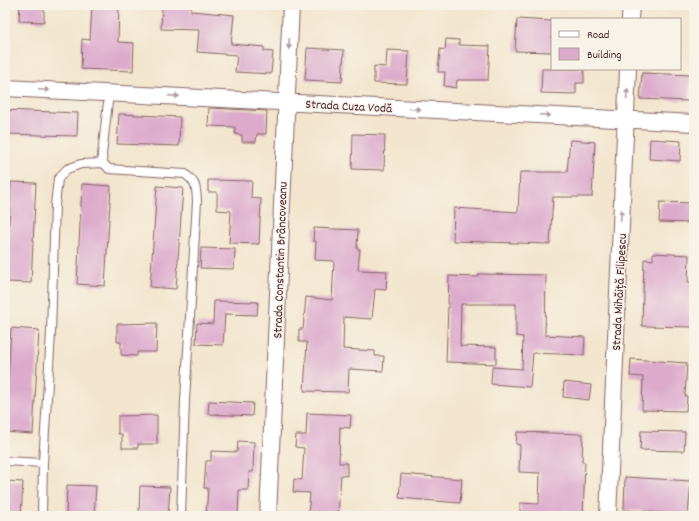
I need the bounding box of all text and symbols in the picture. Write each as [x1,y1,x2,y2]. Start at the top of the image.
legend [551,18,681,70]
text: Road [587,27,609,44]
one-way arrow [285,38,292,50]
text: Building [587,47,622,64]
one-way arrow [38,86,50,93]
one-way arrow [623,88,630,100]
one-way arrow [168,93,180,100]
street label: Strada Cuza Vodă [305,96,393,119]
one-way arrow [409,105,421,112]
one-way arrow [539,112,551,119]
street label: Strada Constantin Brâncoveanu [269,181,294,339]
one-way arrow [618,209,625,221]
street label: Strada Mihăiță Filipescu [608,233,633,351]

